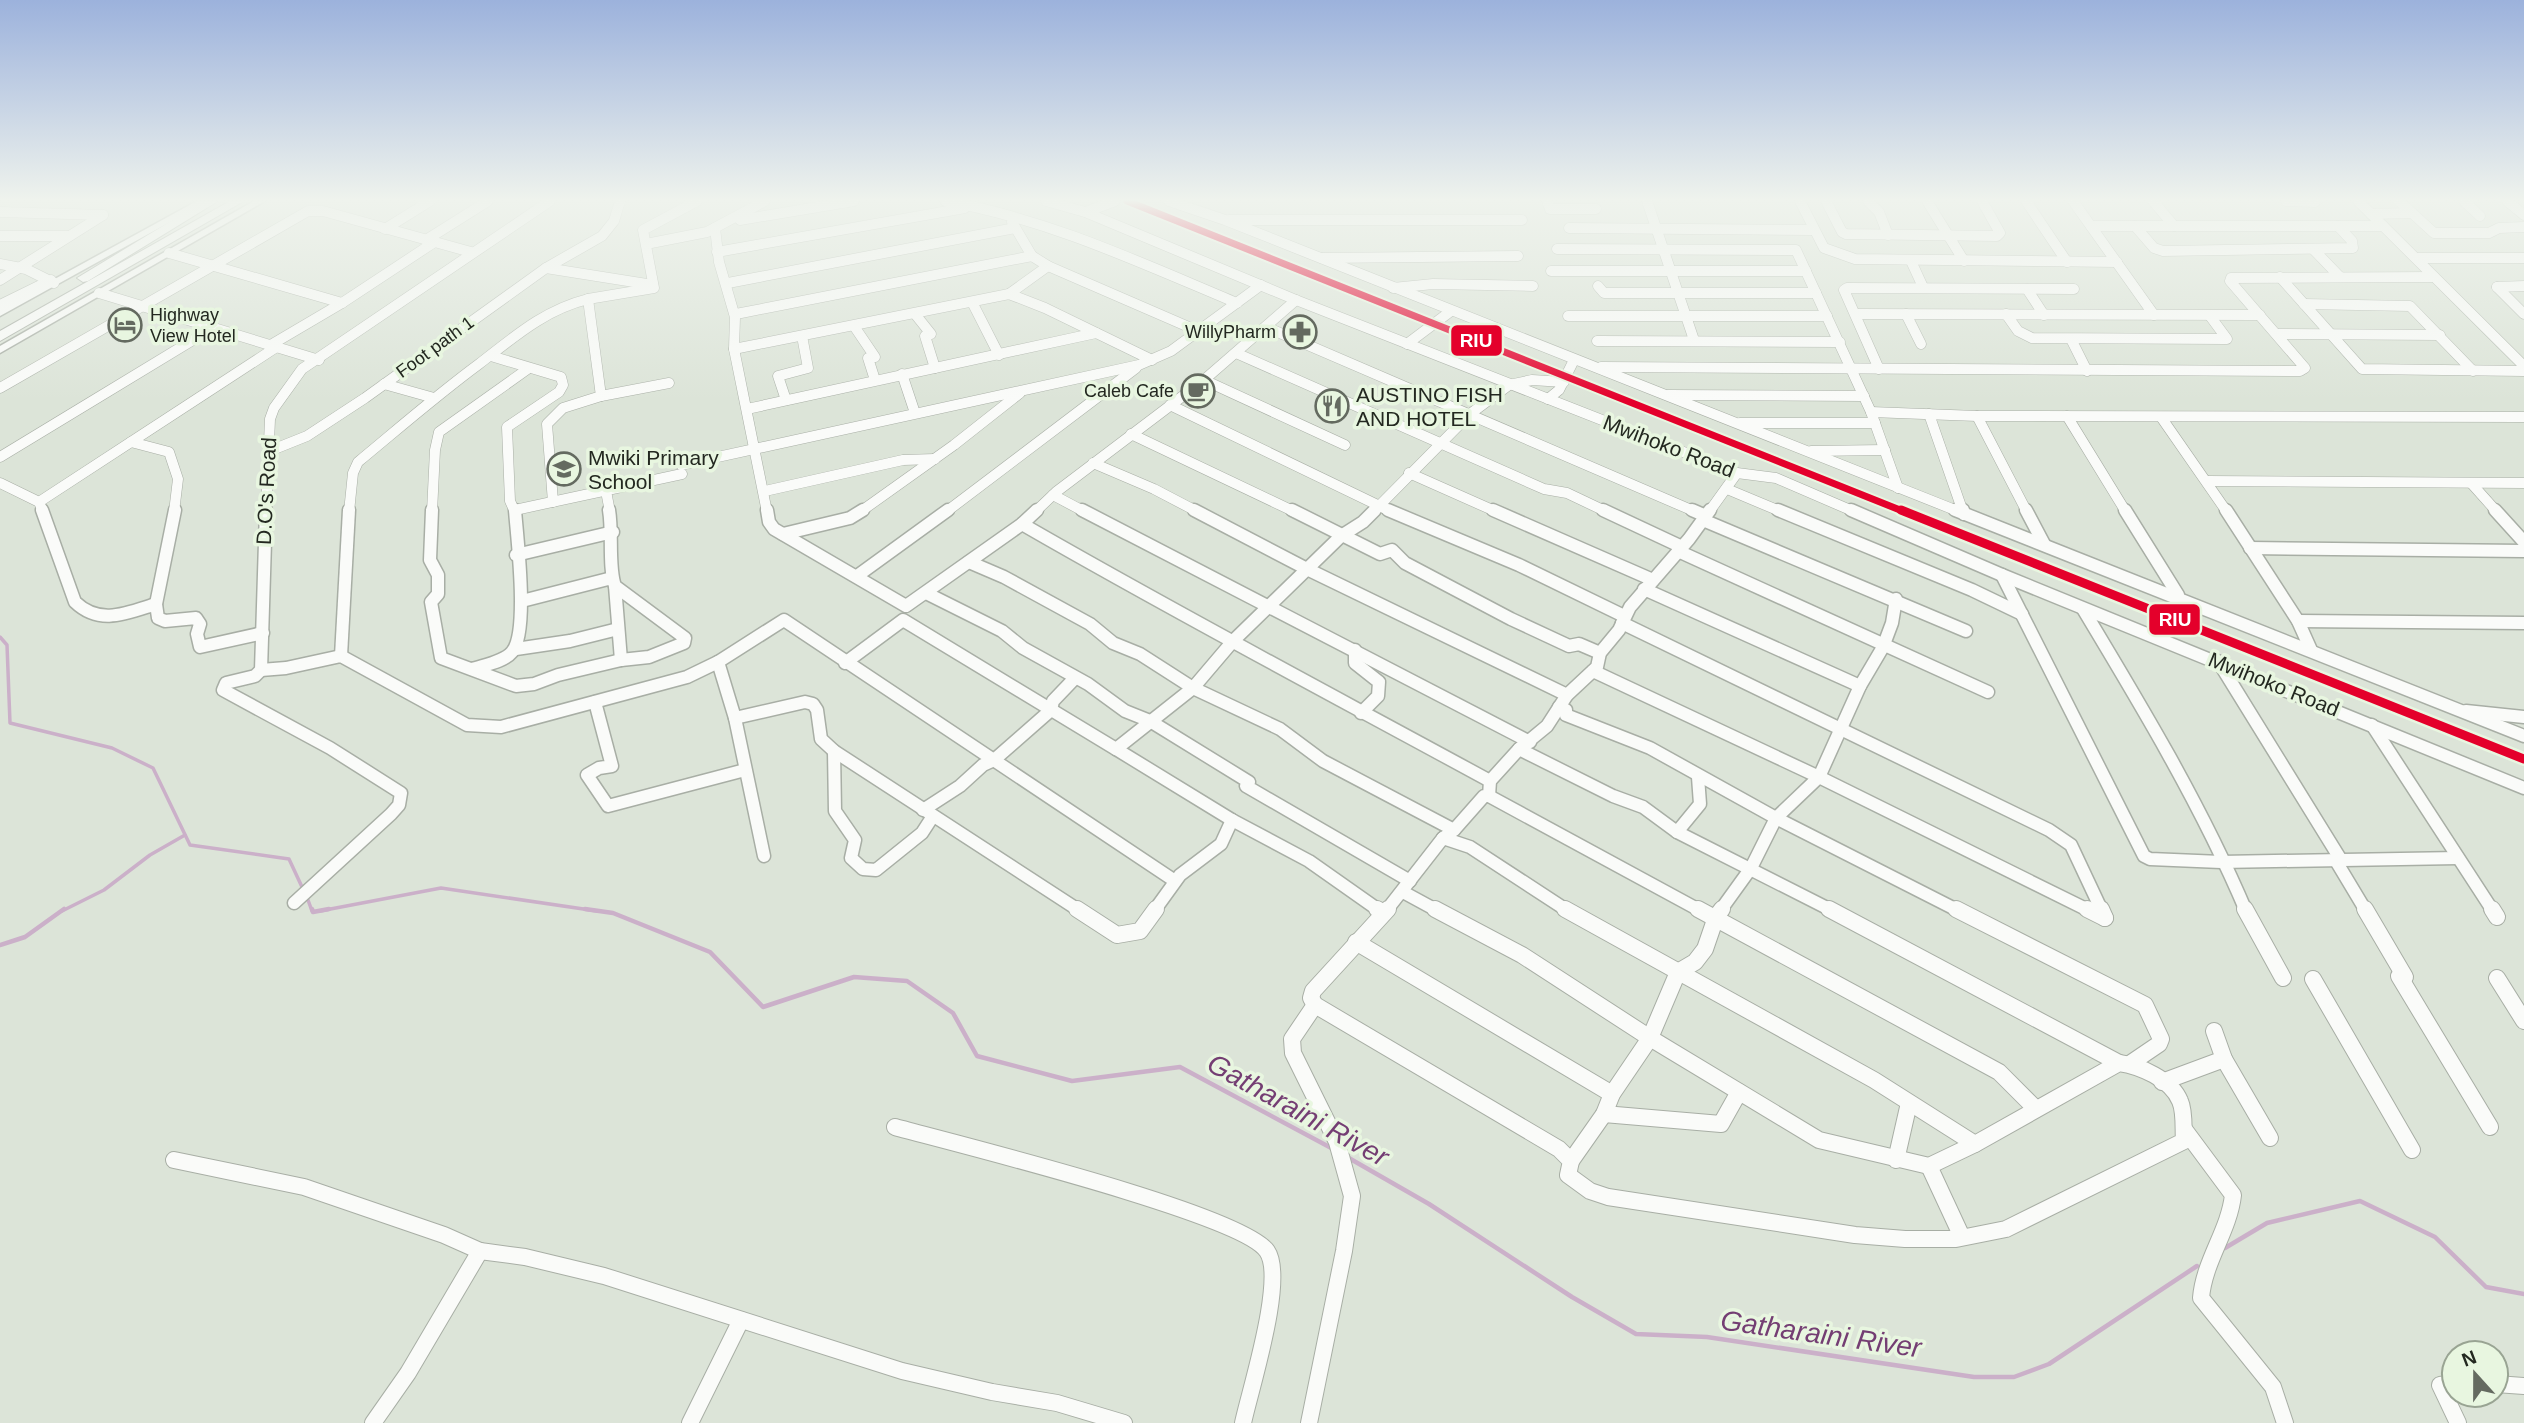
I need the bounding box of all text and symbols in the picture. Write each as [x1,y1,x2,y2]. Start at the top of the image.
place label: Highway View Hotel [150,305,236,346]
hotel icon: Highway View Hotel [106,306,144,344]
street label: Foot path 1 [392,312,478,382]
pharmacy icon: WillyPharm [1281,313,1319,351]
place label: WillyPharm [1185,322,1276,342]
line badge: RIU [1450,324,1503,357]
text: RIU [1460,330,1492,351]
cafe icon: Caleb Cafe [1179,372,1217,410]
place label: Caleb Cafe [1084,381,1174,401]
place label: AUSTINO FISH AND HOTEL [1356,383,1503,430]
restaurant icon: AUSTINO FISH AND HOTEL [1313,387,1351,425]
street label: Mwihoko Road [1600,410,1738,482]
street label: D.O's Road [252,437,280,545]
place label: Mwiki Primary School [588,446,719,493]
school or university icon: Mwiki Primary School [545,450,583,488]
line badge: RIU [2148,603,2201,636]
text: RIU [2159,609,2191,630]
street label: Mwihoko Road [2205,647,2343,721]
water label: Gatharaini River [1202,1047,1395,1173]
water label: Gatharaini River [1719,1305,1925,1364]
north arrow [2440,1339,2510,1409]
text: N [2459,1346,2479,1371]

